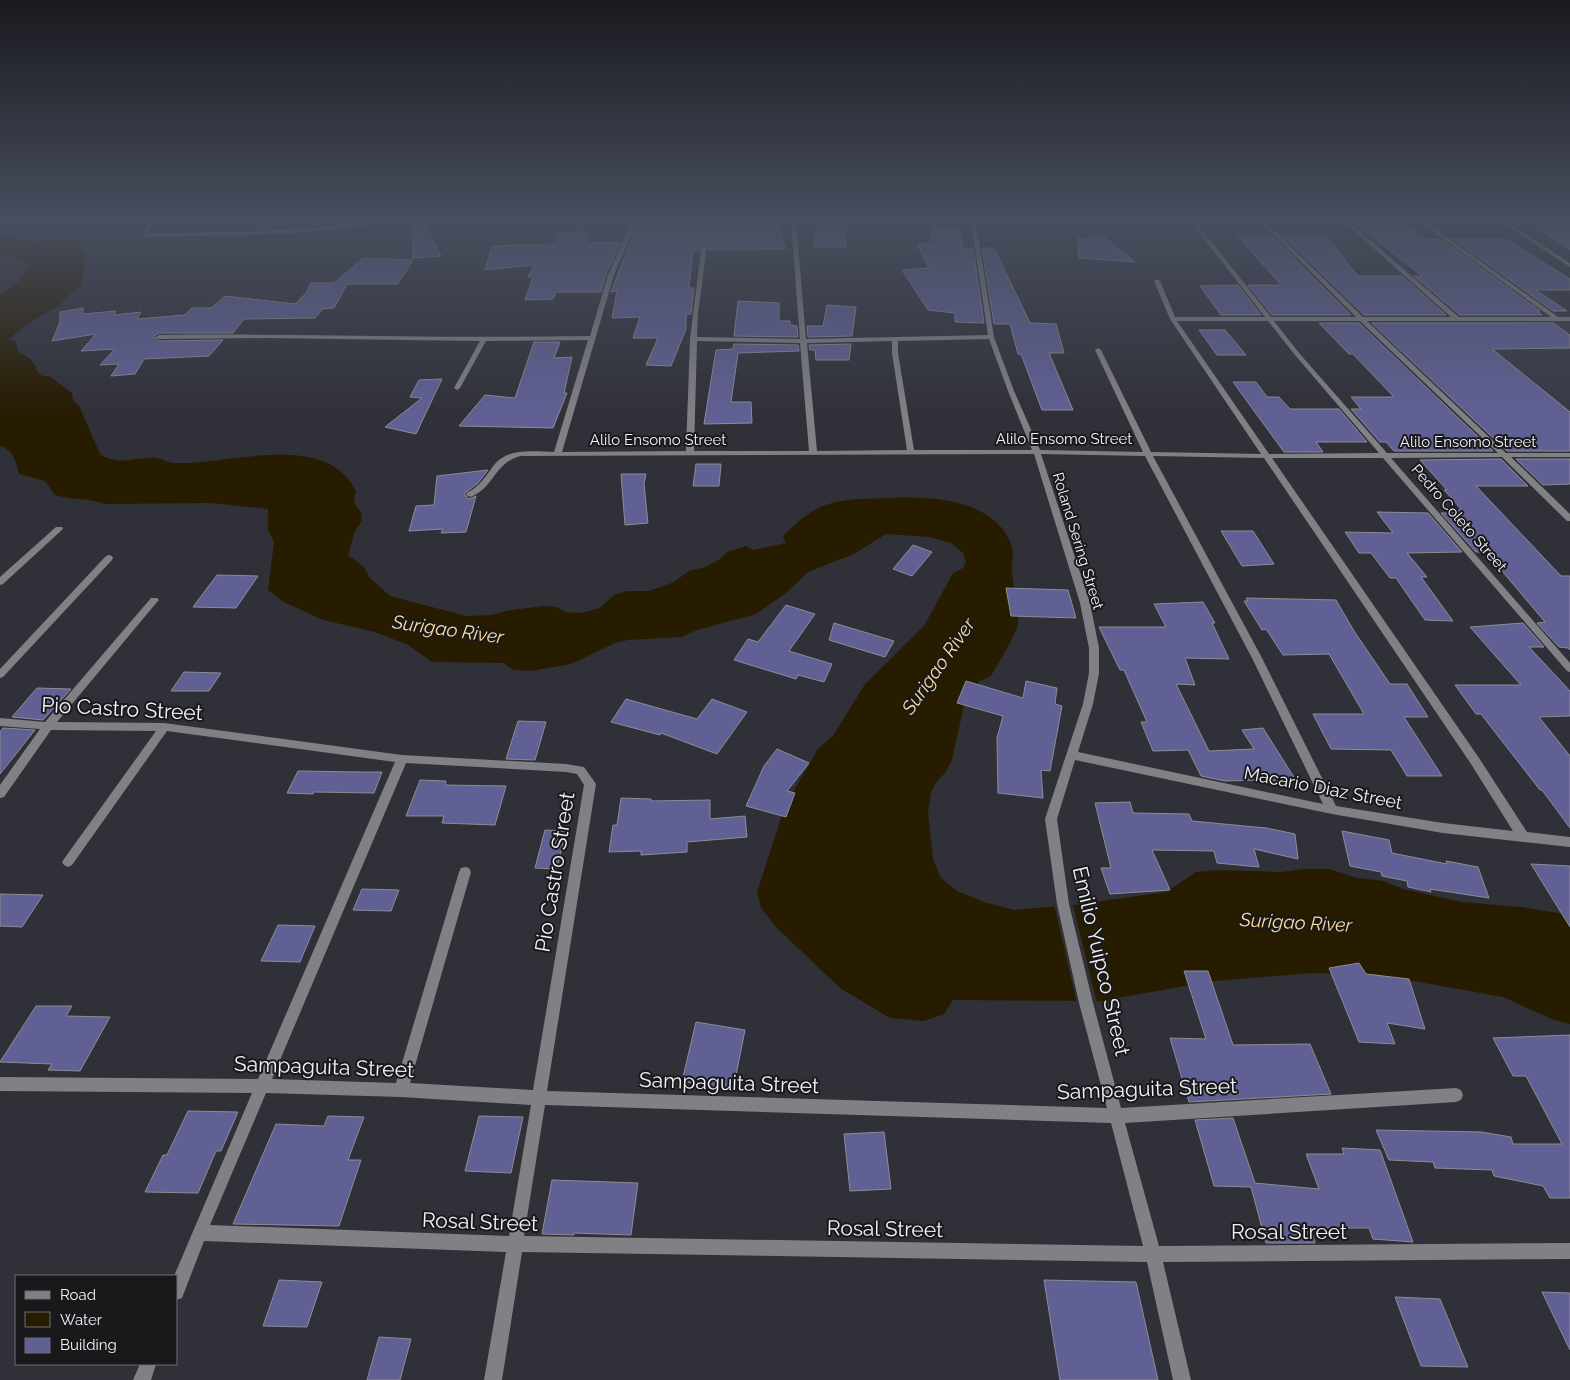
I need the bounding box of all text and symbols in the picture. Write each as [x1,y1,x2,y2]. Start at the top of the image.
street label: Alilo Ensomo Street [996,430,1132,448]
street label: Alilo Ensomo Street [590,431,726,449]
street label: Alilo Ensomo Street [1400,433,1536,451]
street label: Pedro Coleto Street [1407,461,1511,575]
street label: Roland Sering Street [1049,470,1107,612]
water label: Surigao River [390,610,507,648]
water label: Surigao River [896,612,980,719]
street label: Pio Castro Street [41,692,203,725]
street label: Macario Diaz Street [1242,762,1404,813]
street label: Pio Castro Street [530,790,579,954]
street label: Emilio Yuipco Street [1068,864,1135,1058]
water label: Surigao River [1238,908,1354,936]
street label: Sampaguita Street [234,1051,414,1082]
street label: Sampaguita Street [639,1067,819,1098]
street label: Sampaguita Street [1057,1073,1237,1104]
street label: Rosal Street [422,1207,538,1236]
street label: Rosal Street [827,1215,943,1242]
street label: Rosal Street [1231,1219,1347,1244]
legend [15,1275,178,1365]
text: Road [60,1286,96,1304]
text: Water [60,1311,103,1329]
text: Building [60,1336,117,1354]

